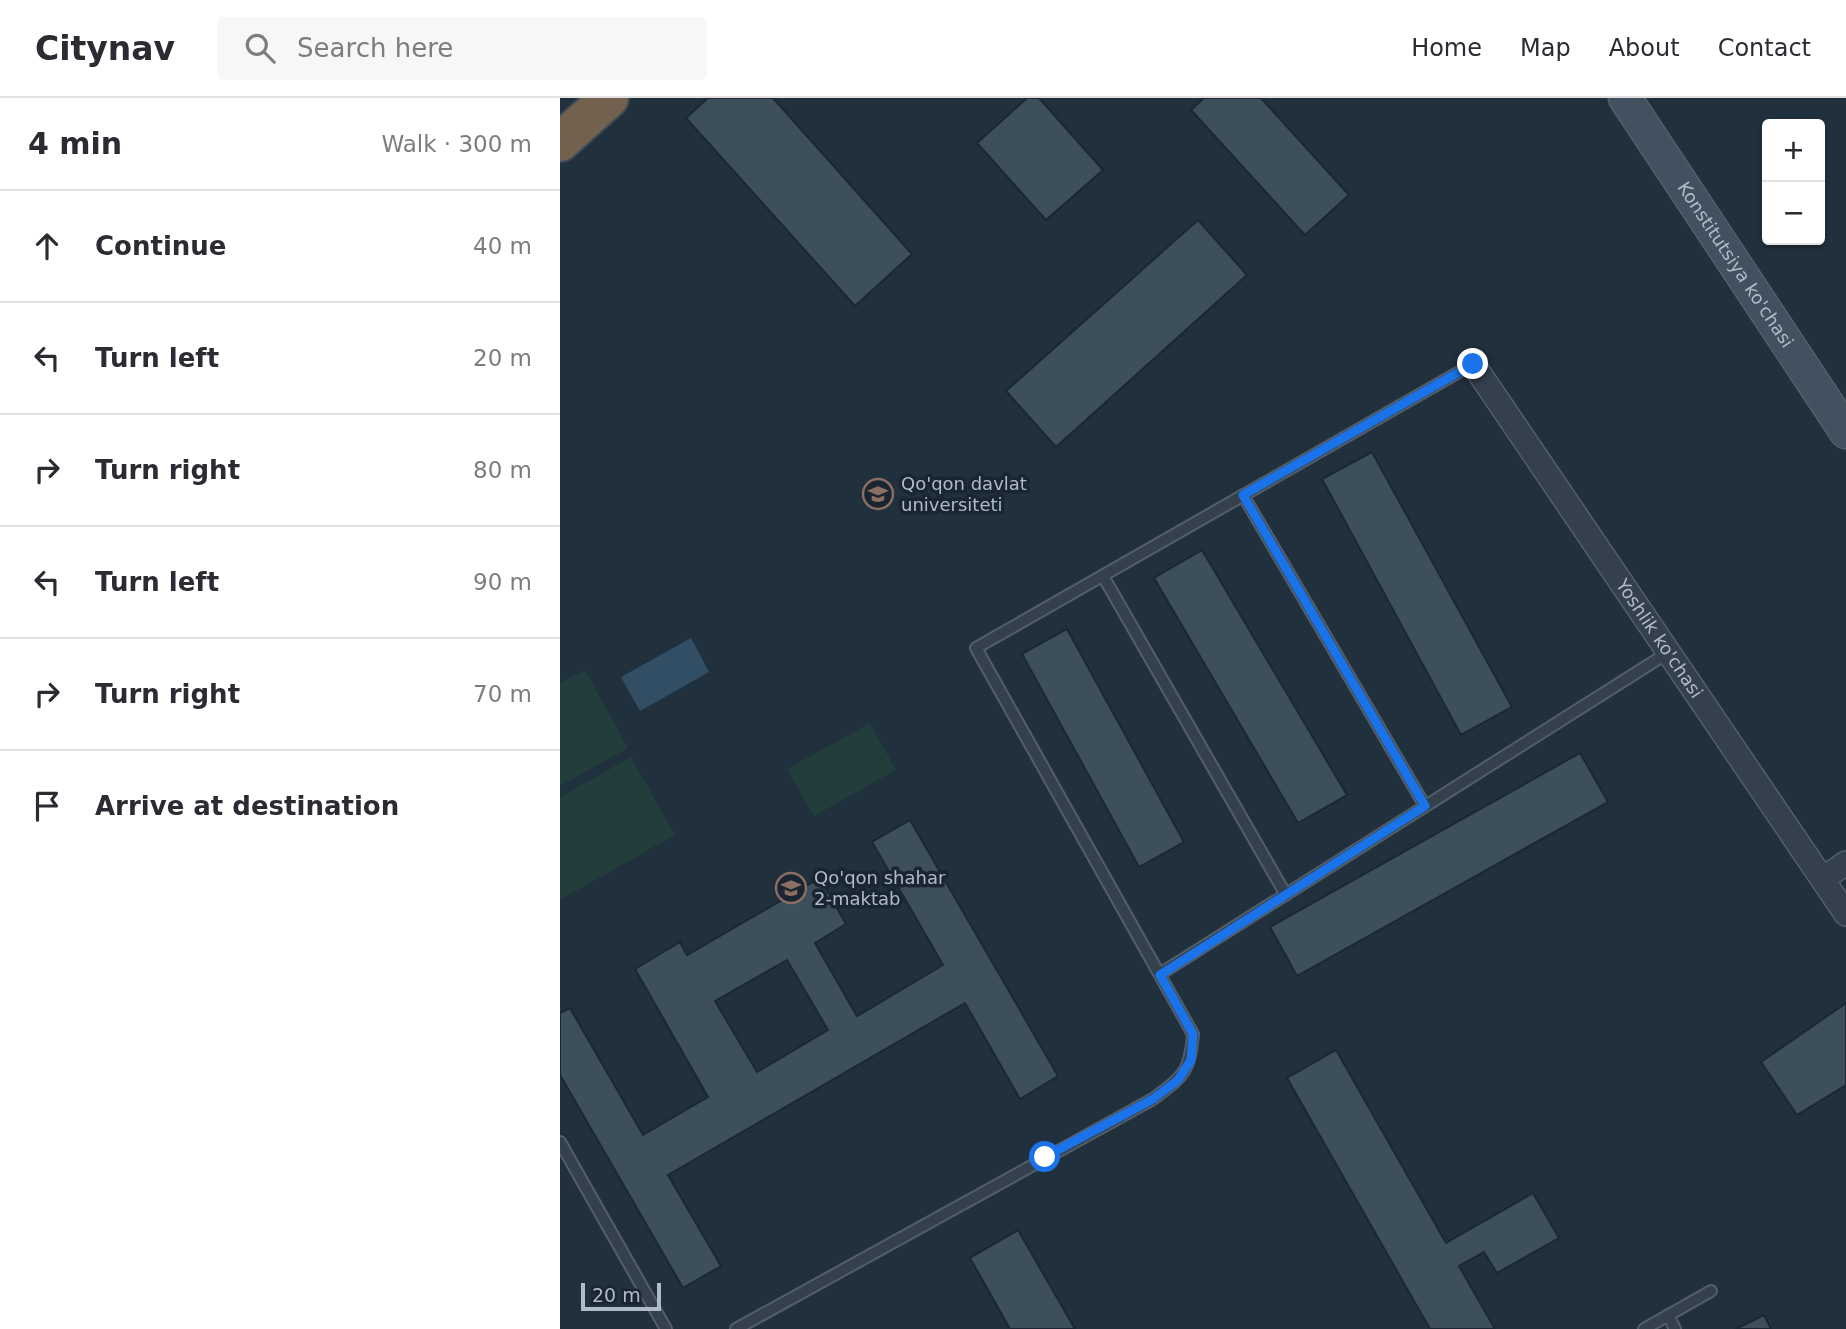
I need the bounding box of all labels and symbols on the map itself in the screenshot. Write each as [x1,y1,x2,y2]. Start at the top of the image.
street label: Konstitutsiya ko'chasi [1673,178,1798,352]
route end [1457,348,1488,379]
place label: Qo'qon davlat universiteti [901,473,1027,515]
school or university icon: Qo'qon davlat universiteti [861,477,895,511]
street label: Yoshlik ko'chasi [1611,574,1708,702]
place label: Qo'qon shahar 2-maktab [814,867,946,909]
school or university icon: Qo'qon shahar 2-maktab [774,871,808,905]
route start [1029,1141,1060,1172]
scale bar [581,1280,662,1312]

